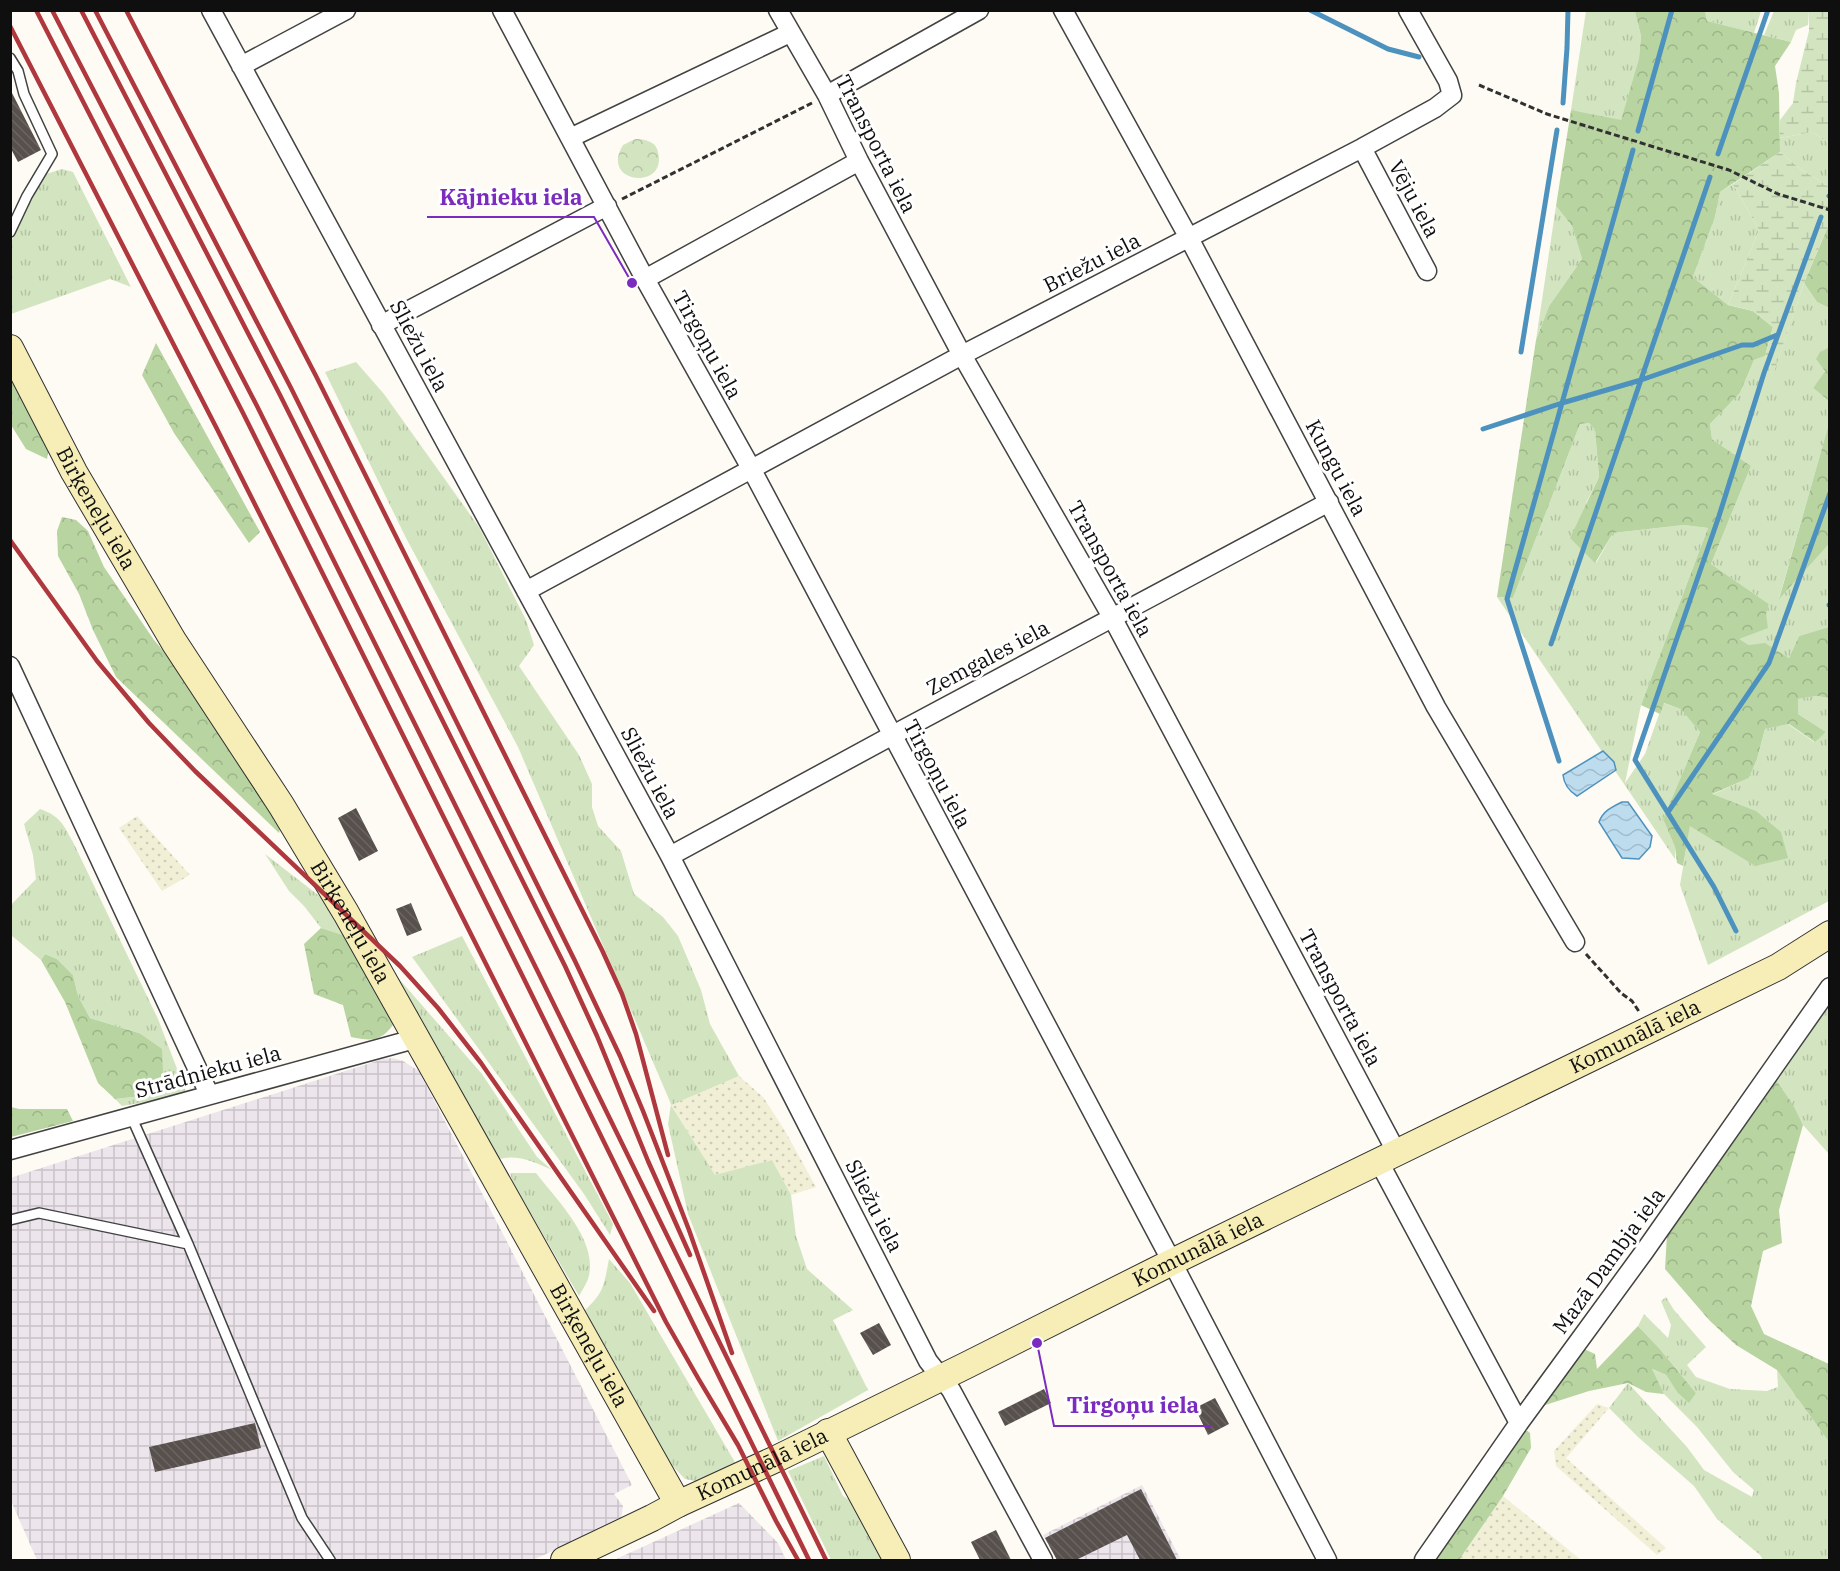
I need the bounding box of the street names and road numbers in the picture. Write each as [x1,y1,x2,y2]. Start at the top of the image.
street label: Transporta iela [830,70,924,217]
street label: Vēju iela [1383,155,1447,242]
street label: Briežu iela [1038,226,1145,298]
street label: Tirgoņu iela [667,285,749,404]
street label: Sliežu iela [384,295,456,397]
street label: Kungu iela [1300,414,1374,521]
street label: Birķeneļu iela [50,442,143,575]
street label: Transporta iela [1062,495,1160,642]
street label: Zemgales iela [921,613,1054,701]
street label: Tirgoņu iela [897,714,978,833]
street label: Sliežu iela [615,722,687,824]
street label: Birķeneļu iela [305,855,398,988]
street label: Transporta iela [1293,924,1389,1071]
street label: Komunālā iela [1564,992,1705,1080]
street label: Strādnieku iela [132,1038,284,1104]
street label: Sliežu iela [840,1154,910,1257]
street label: Mazā Dambja iela [1546,1182,1671,1339]
street label: Komunālā iela [1127,1205,1268,1293]
street label: Birķeneļu iela [544,1278,636,1412]
street label: Komunālā iela [692,1421,832,1507]

